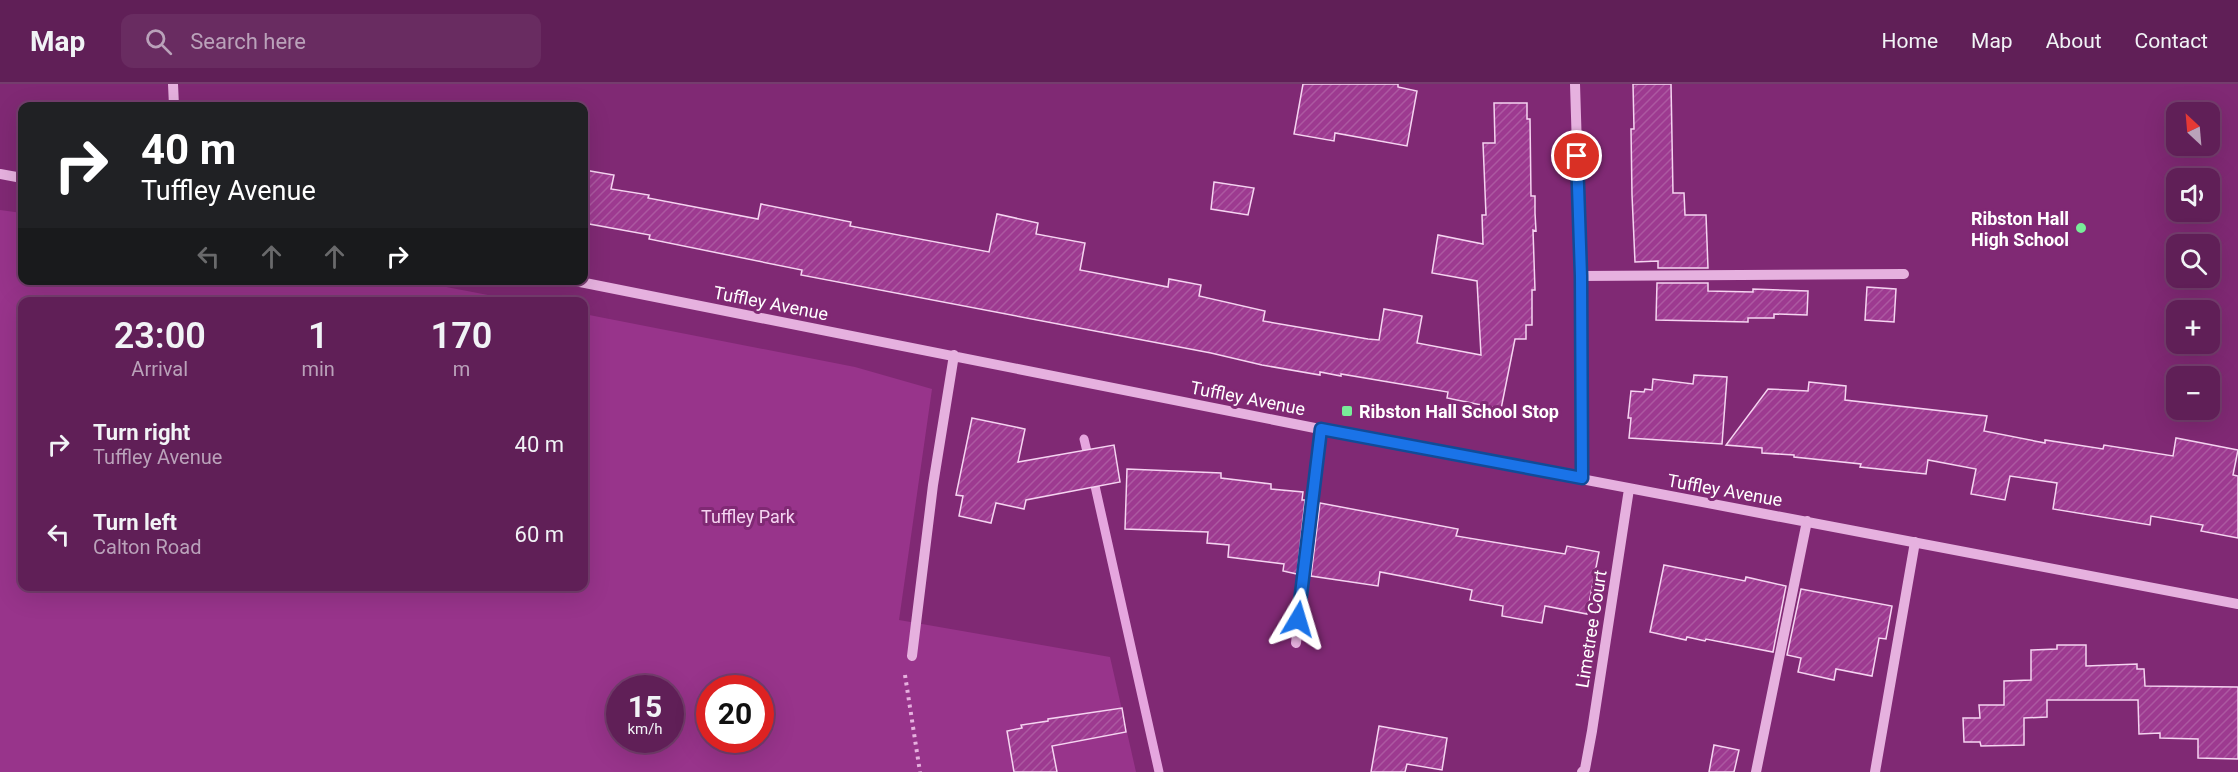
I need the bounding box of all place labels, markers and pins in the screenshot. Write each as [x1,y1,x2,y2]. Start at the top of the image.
pin [1551,130,1602,181]
place label: Ribston Hall High School [1971,208,2069,250]
marker: Ribston Hall High School [2074,221,2088,235]
place label: Ribston Hall School Stop [1359,401,1559,422]
marker: Ribston Hall School Stop [1340,404,1354,418]

